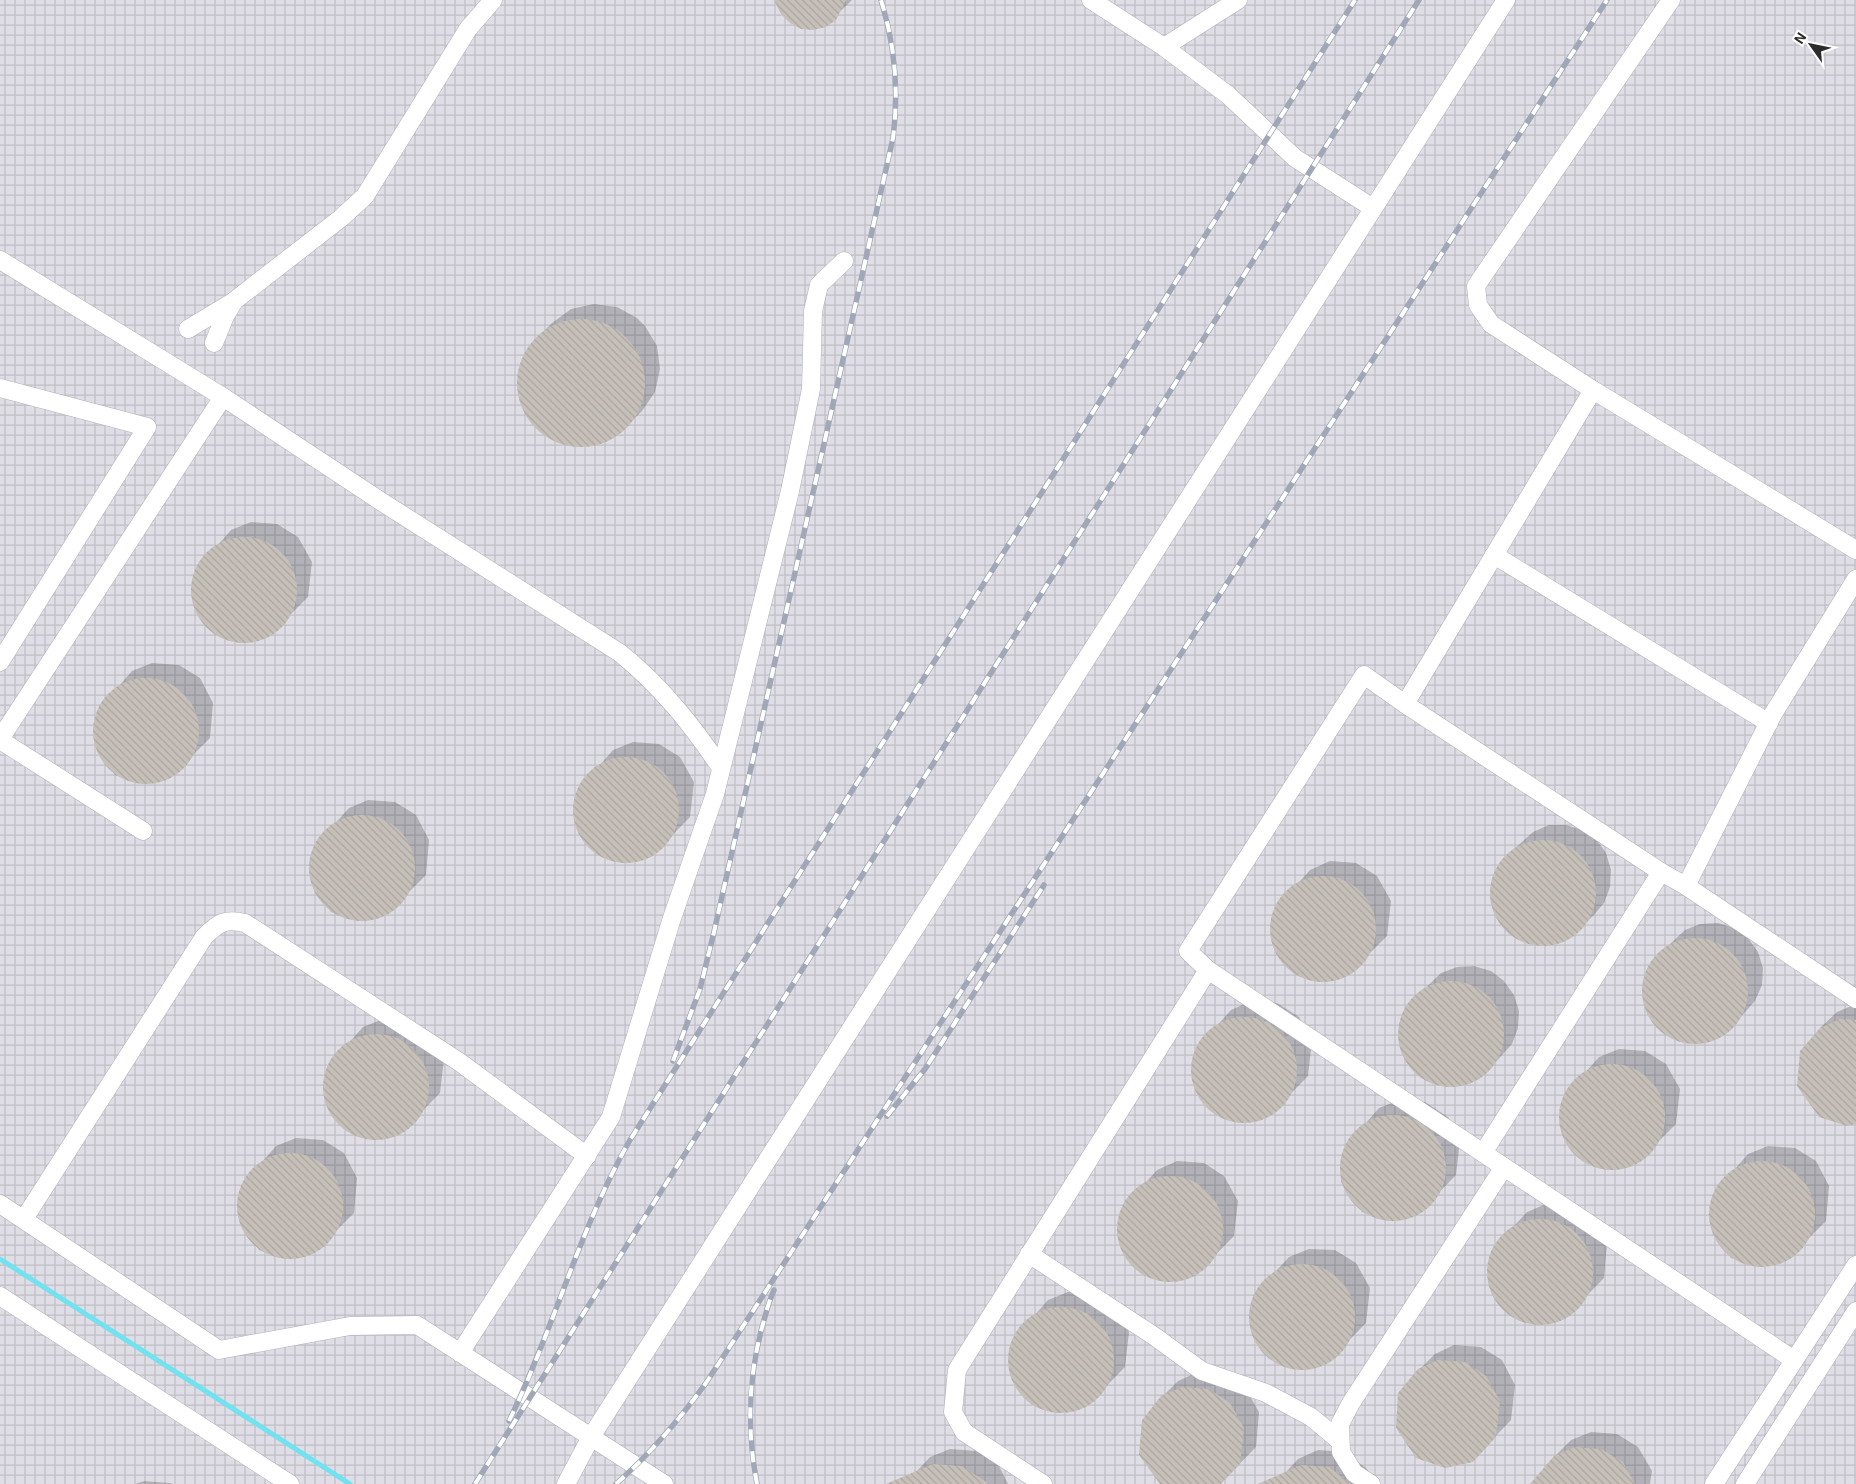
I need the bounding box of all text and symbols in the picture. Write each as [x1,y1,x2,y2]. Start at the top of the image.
north arrow [1786,20,1836,70]
text: N [1790,29,1810,47]

